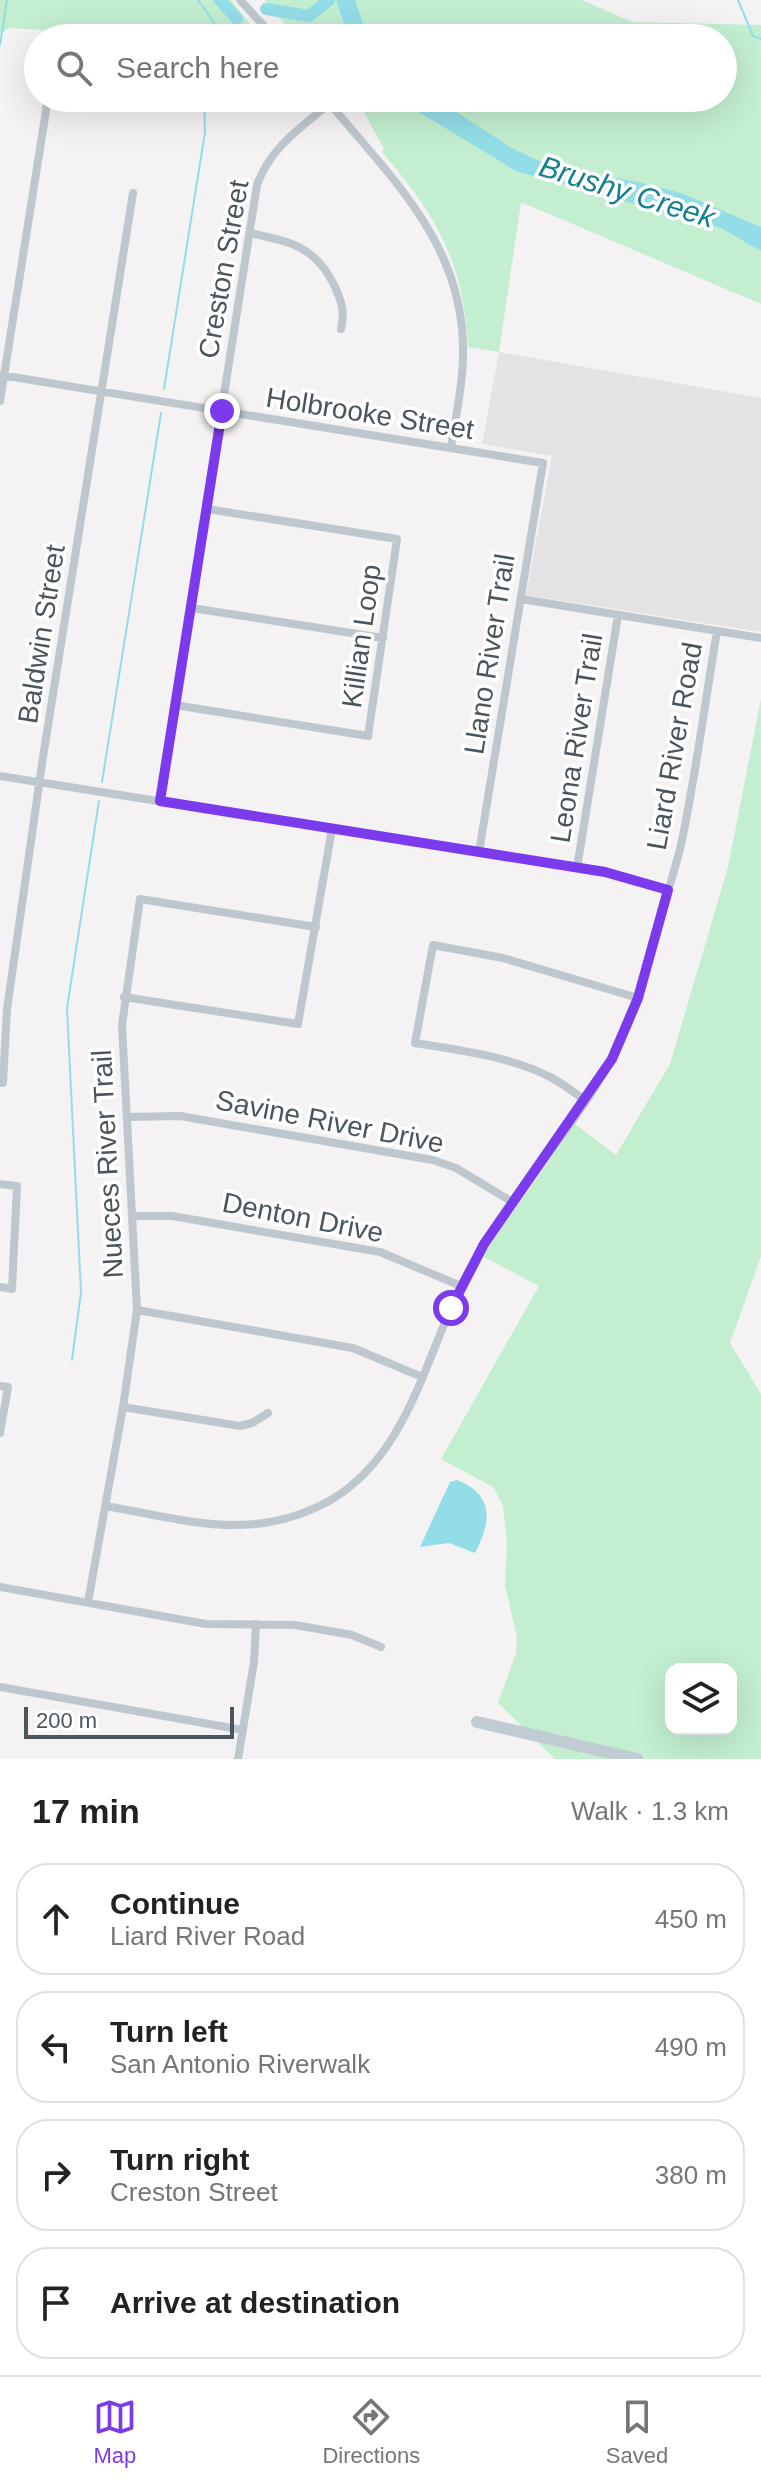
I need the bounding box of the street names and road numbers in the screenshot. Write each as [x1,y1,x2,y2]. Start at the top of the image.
street label: Creston Street [193,177,254,361]
street label: Holbrooke Street [264,382,476,445]
street label: Baldwin Street [12,542,71,726]
street label: Llano River Trail [458,552,521,756]
street label: Killian Loop [336,562,387,710]
street label: Leona River Trail [545,631,608,845]
street label: Liard River Road [641,640,708,852]
street label: Nueces River Trail [86,1049,129,1279]
street label: Savine River Drive [213,1084,447,1159]
street label: Denton Drive [220,1187,386,1248]

